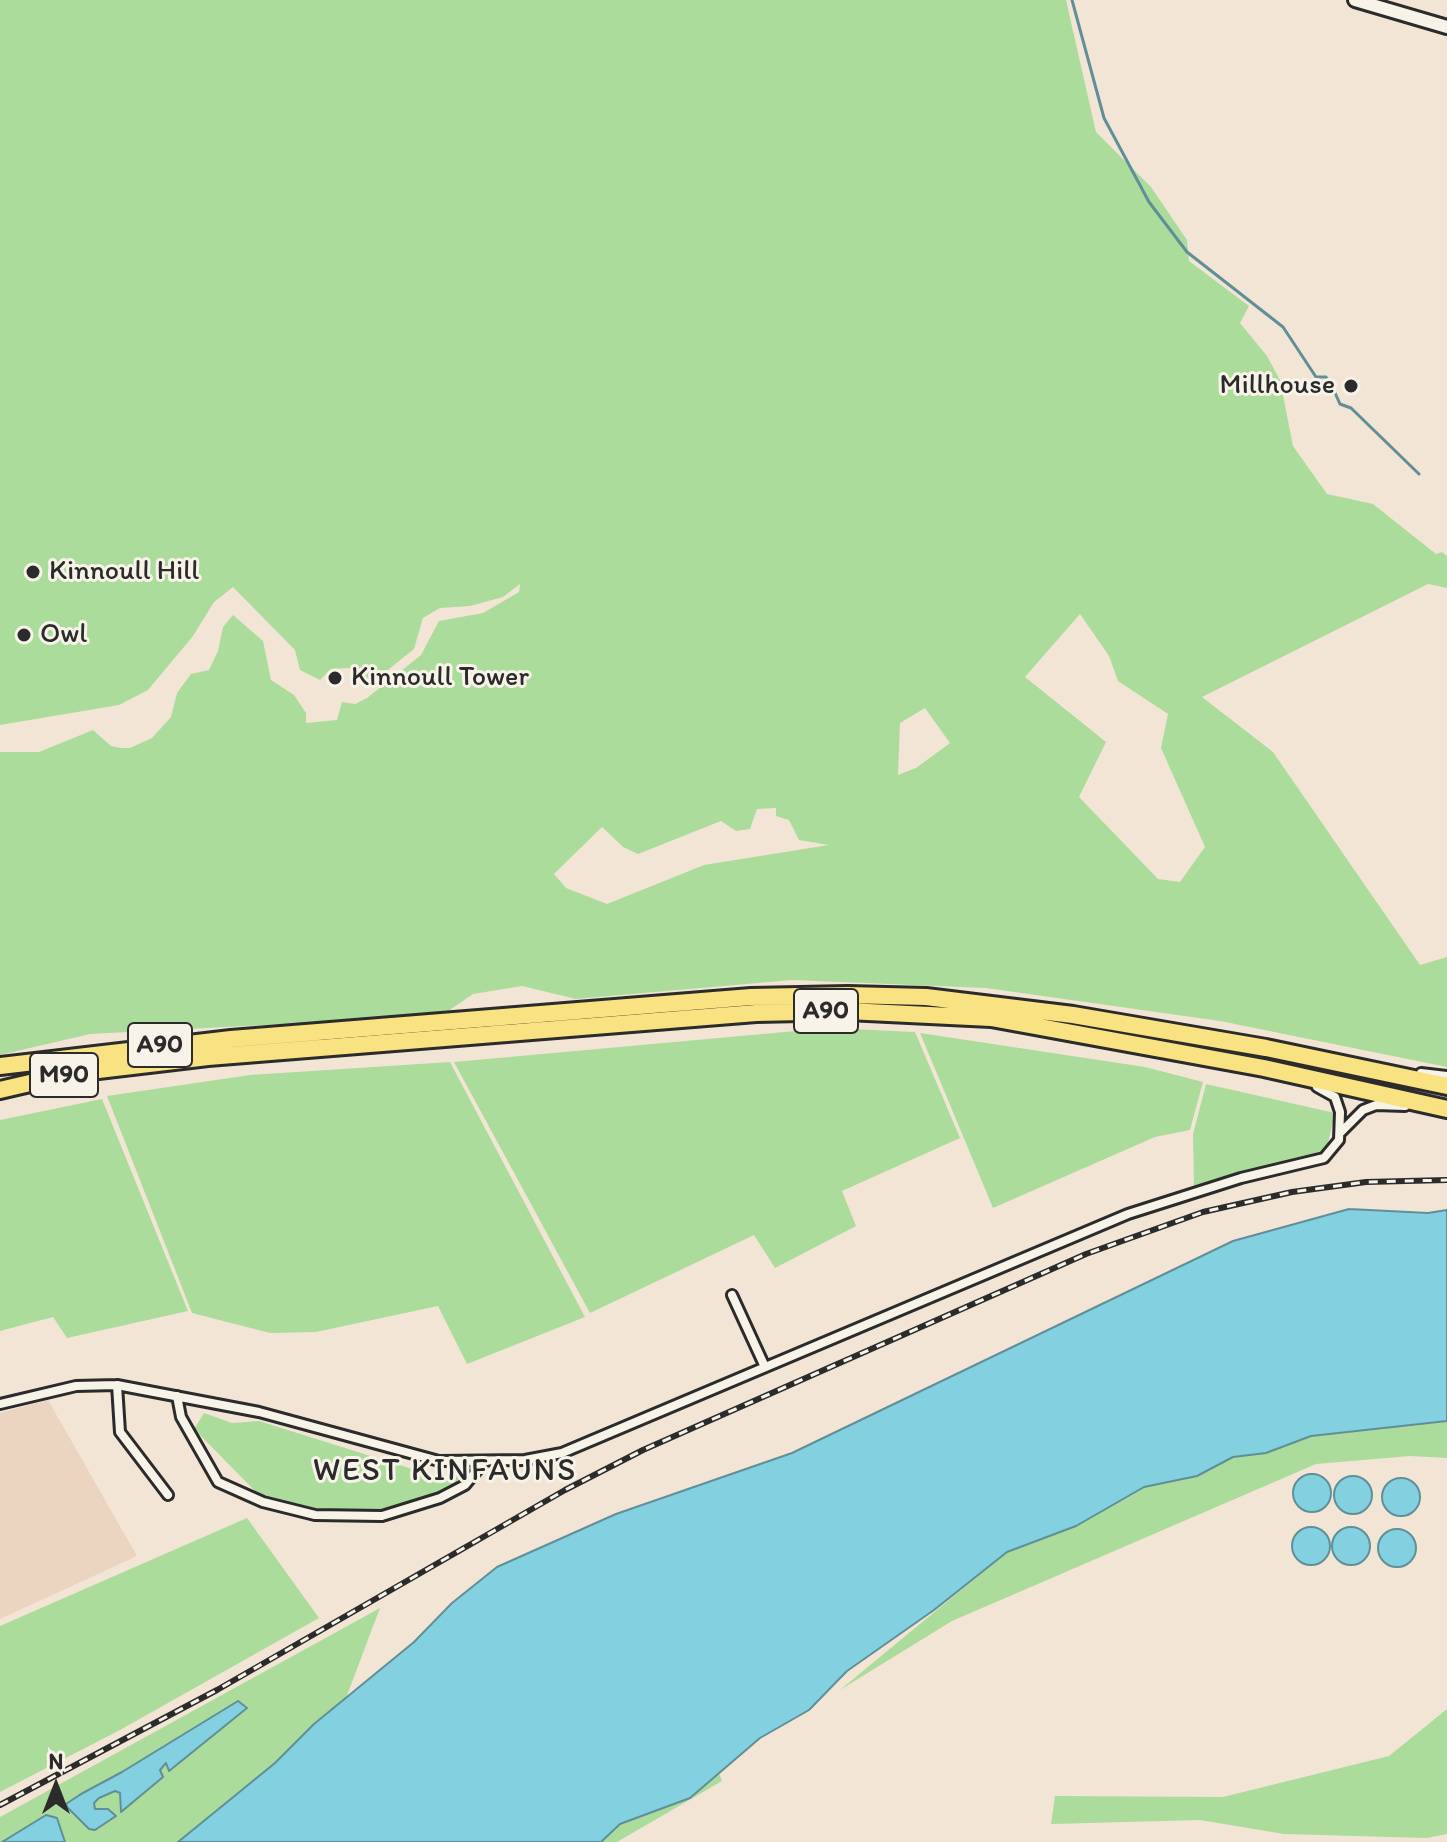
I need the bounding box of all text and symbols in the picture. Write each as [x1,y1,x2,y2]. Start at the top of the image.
place label: Millhouse [1219,369,1335,403]
marker: Millhouse [1342,377,1360,395]
place label: Kinnoull Hill [49,555,199,589]
marker: Kinnoull Hill [24,563,42,581]
place label: Owl [40,618,87,652]
marker: Owl [15,626,33,644]
place label: Kinnoull Tower [351,661,529,695]
marker: Kinnoull Tower [326,669,344,687]
road number: A90 [794,989,858,1033]
road number: A90 [128,1023,192,1067]
road number: M90 [30,1053,98,1097]
district label: WEST KINFAUNS [312,1453,578,1491]
north arrow [16,1746,96,1826]
text: N [49,1748,63,1775]

